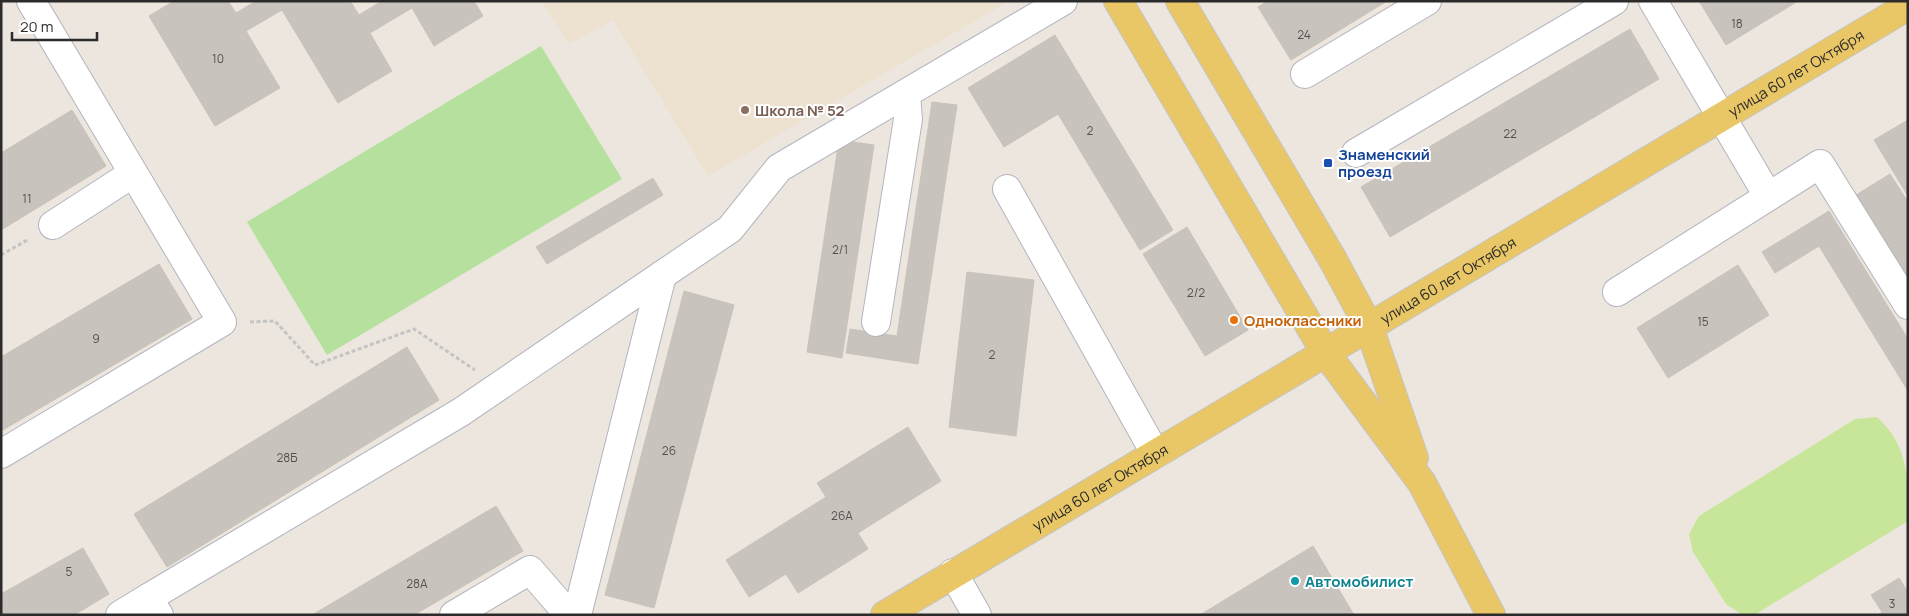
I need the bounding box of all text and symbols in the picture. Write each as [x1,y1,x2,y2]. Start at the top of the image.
scale bar [12,10,98,42]
house number: 18 [1731,15,1743,32]
text: 20 m [20,16,53,37]
street label: улица 60 лет Октября [1724,24,1868,121]
house number: 24 [1297,26,1311,43]
house number: 10 [212,50,224,67]
place label: Школа № 52 [755,100,844,121]
marker: Школа № 52 [739,104,751,116]
house number: 2 [1087,122,1094,139]
house number: 22 [1503,125,1517,142]
place label: Знаменский проезд [1338,144,1430,182]
marker: Знаменский проезд [1322,157,1334,169]
house number: 11 [22,190,32,207]
street label: улица 60 лет Октября [1376,231,1520,329]
house number: 2/1 [832,241,848,258]
house number: 2/2 [1187,284,1205,301]
place label: Одноклассники [1244,310,1362,331]
house number: 15 [1697,313,1709,330]
marker: Одноклассники [1228,314,1240,326]
house number: 9 [92,330,100,347]
house number: 2 [989,346,996,363]
street label: улица 60 лет Октября [1028,439,1172,536]
house number: 26 [662,442,676,459]
house number: 28Б [276,449,298,466]
house number: 26А [831,507,853,524]
house number: 5 [66,563,73,580]
place label: Автомобилист [1305,571,1414,592]
house number: 28А [406,575,428,592]
marker: Автомобилист [1289,575,1301,587]
house number: 3 [1889,595,1895,612]

